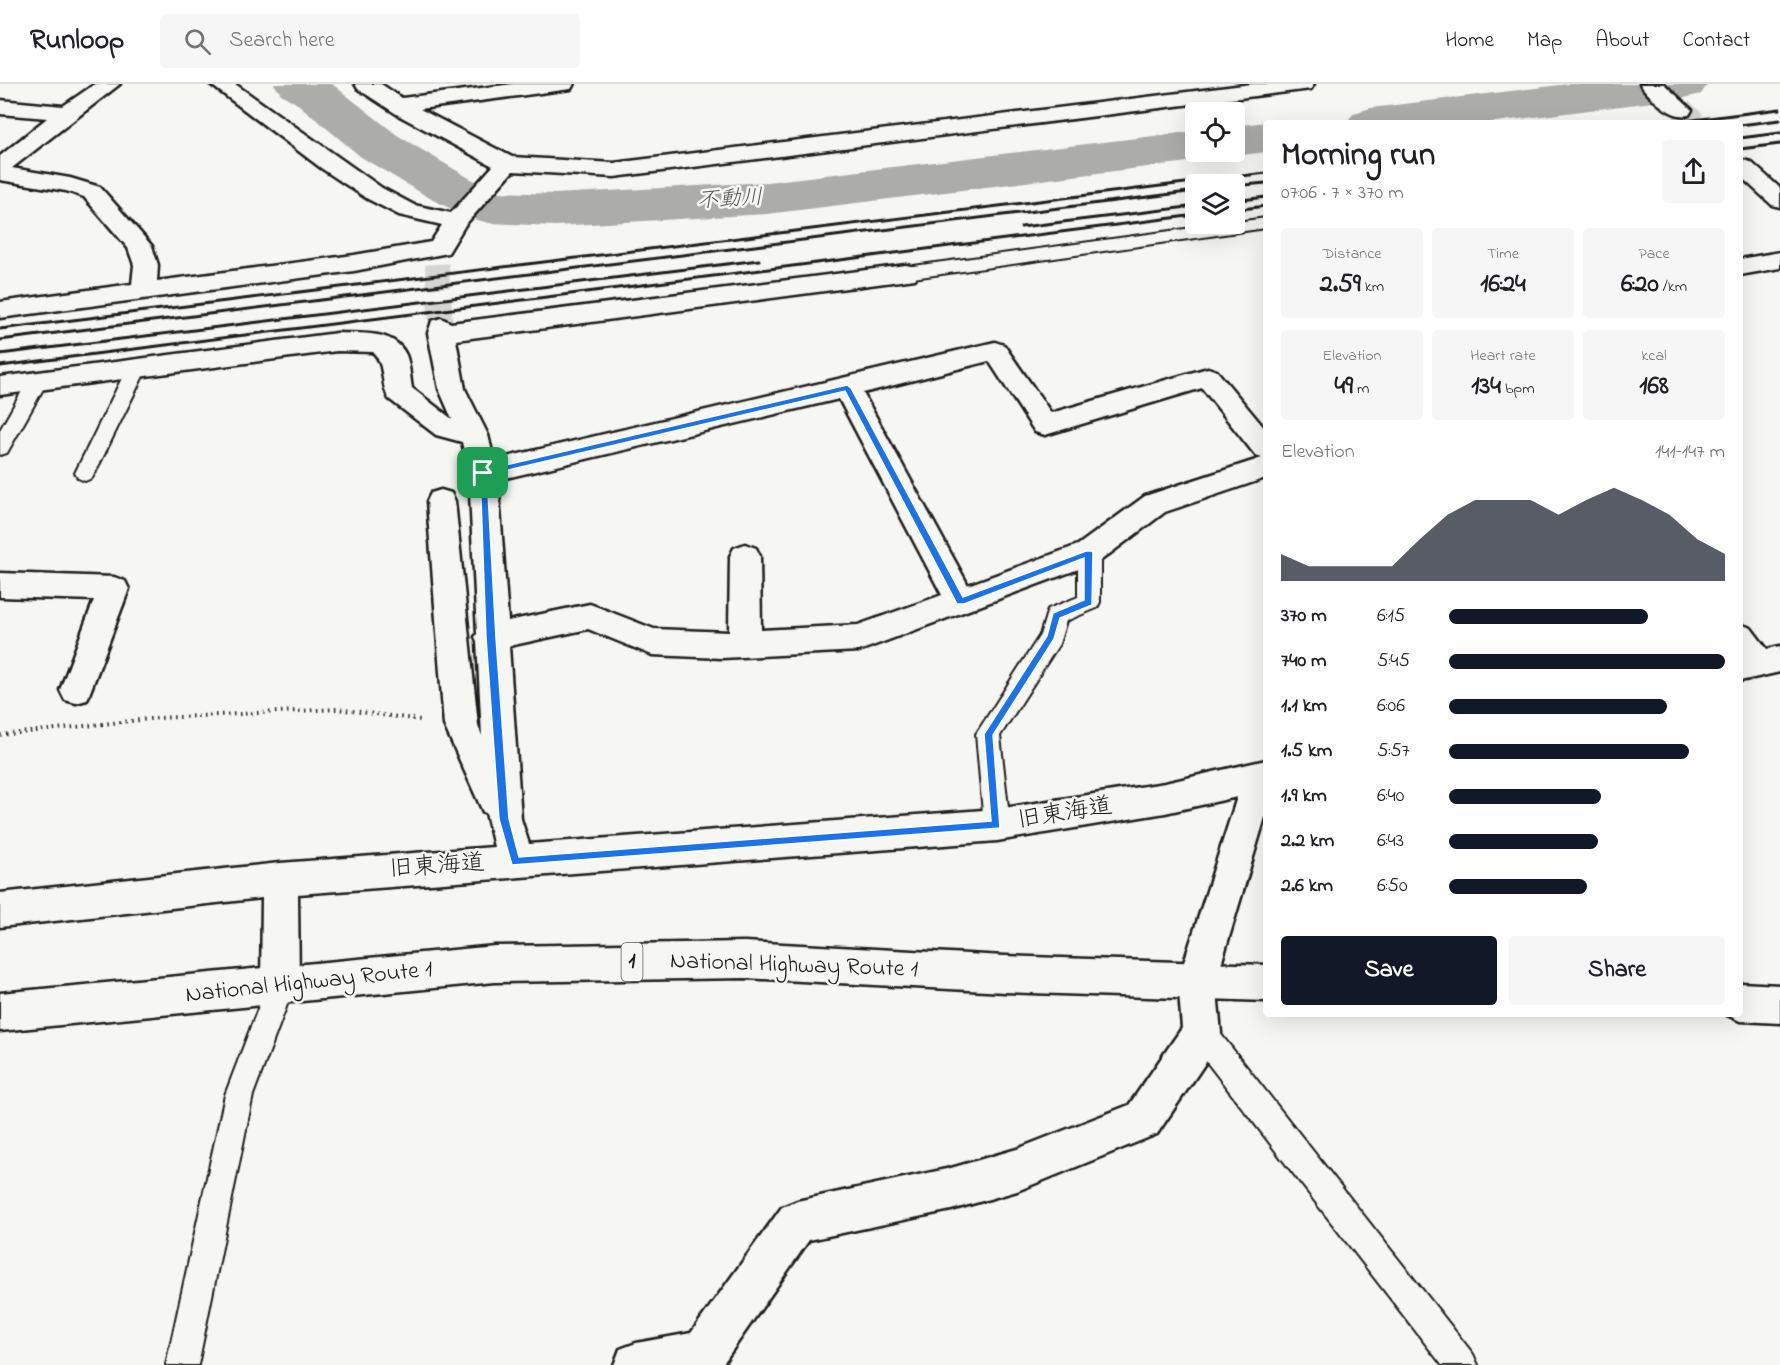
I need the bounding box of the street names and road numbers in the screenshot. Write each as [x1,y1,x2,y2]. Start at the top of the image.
street label: 旧東海道 [1015,789,1115,839]
street label: 旧東海道 [388,846,486,888]
road number: 1 [622,943,642,981]
street label: National Highway Route 1 [669,944,919,989]
street label: National Highway Route 1 [184,953,435,1014]

